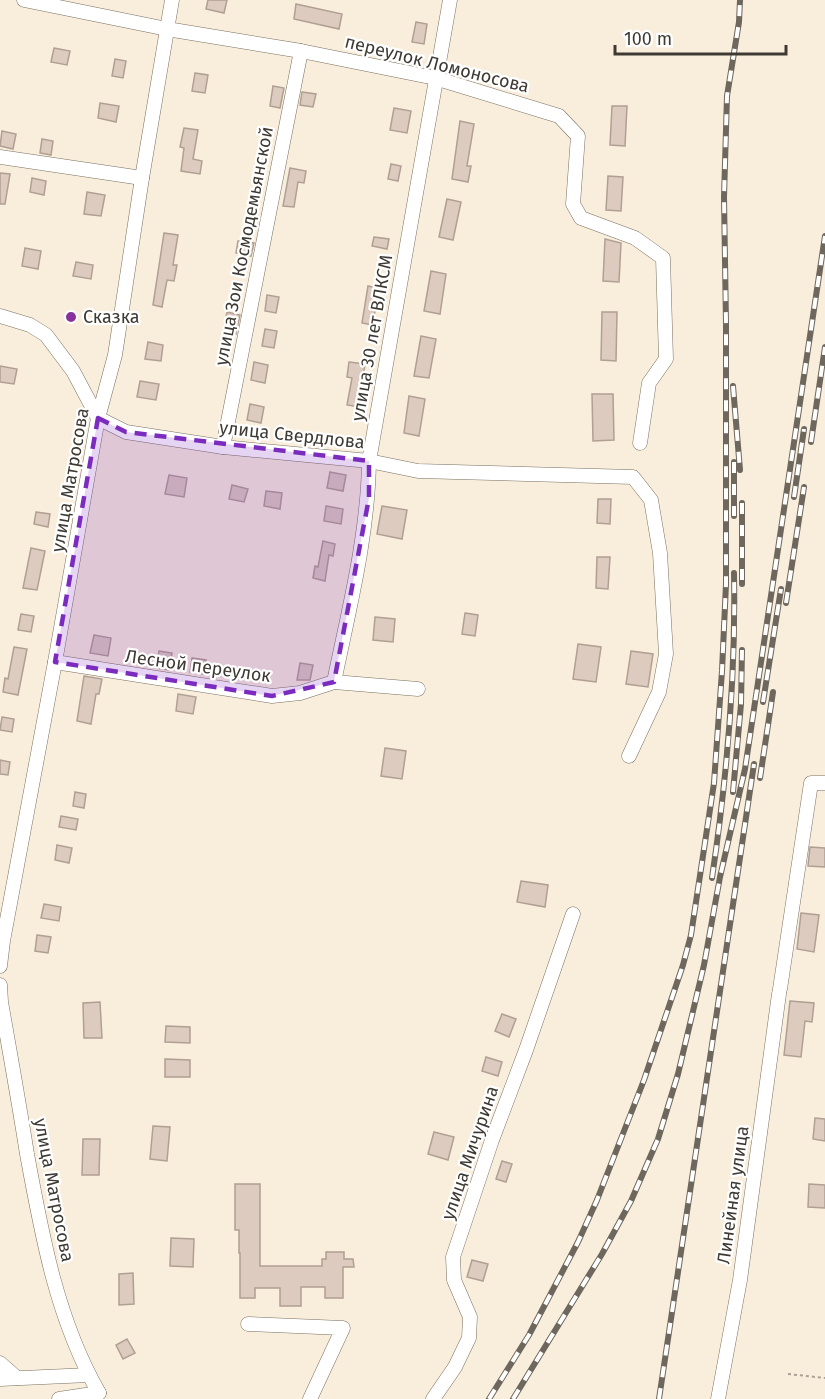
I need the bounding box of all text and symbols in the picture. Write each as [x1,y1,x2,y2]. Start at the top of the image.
scale bar [615,18,786,56]
text: 100 m [624,28,672,50]
street label: переулок Ломоносова [343,30,531,98]
street label: улица Зои Космодемьянской [210,125,278,367]
street label: улица 30 лет ВЛКСМ [347,253,397,423]
place label: Сказка [83,306,140,328]
marker: Сказка [64,310,78,324]
street label: улица Матросова [46,406,94,554]
street label: улица Свердлова [218,416,366,454]
street label: Лесной переулок [124,645,273,687]
street label: улица Мичурина [437,1083,503,1223]
street label: улица Матросова [29,1116,79,1264]
street label: Линейная улица [712,1125,754,1265]

